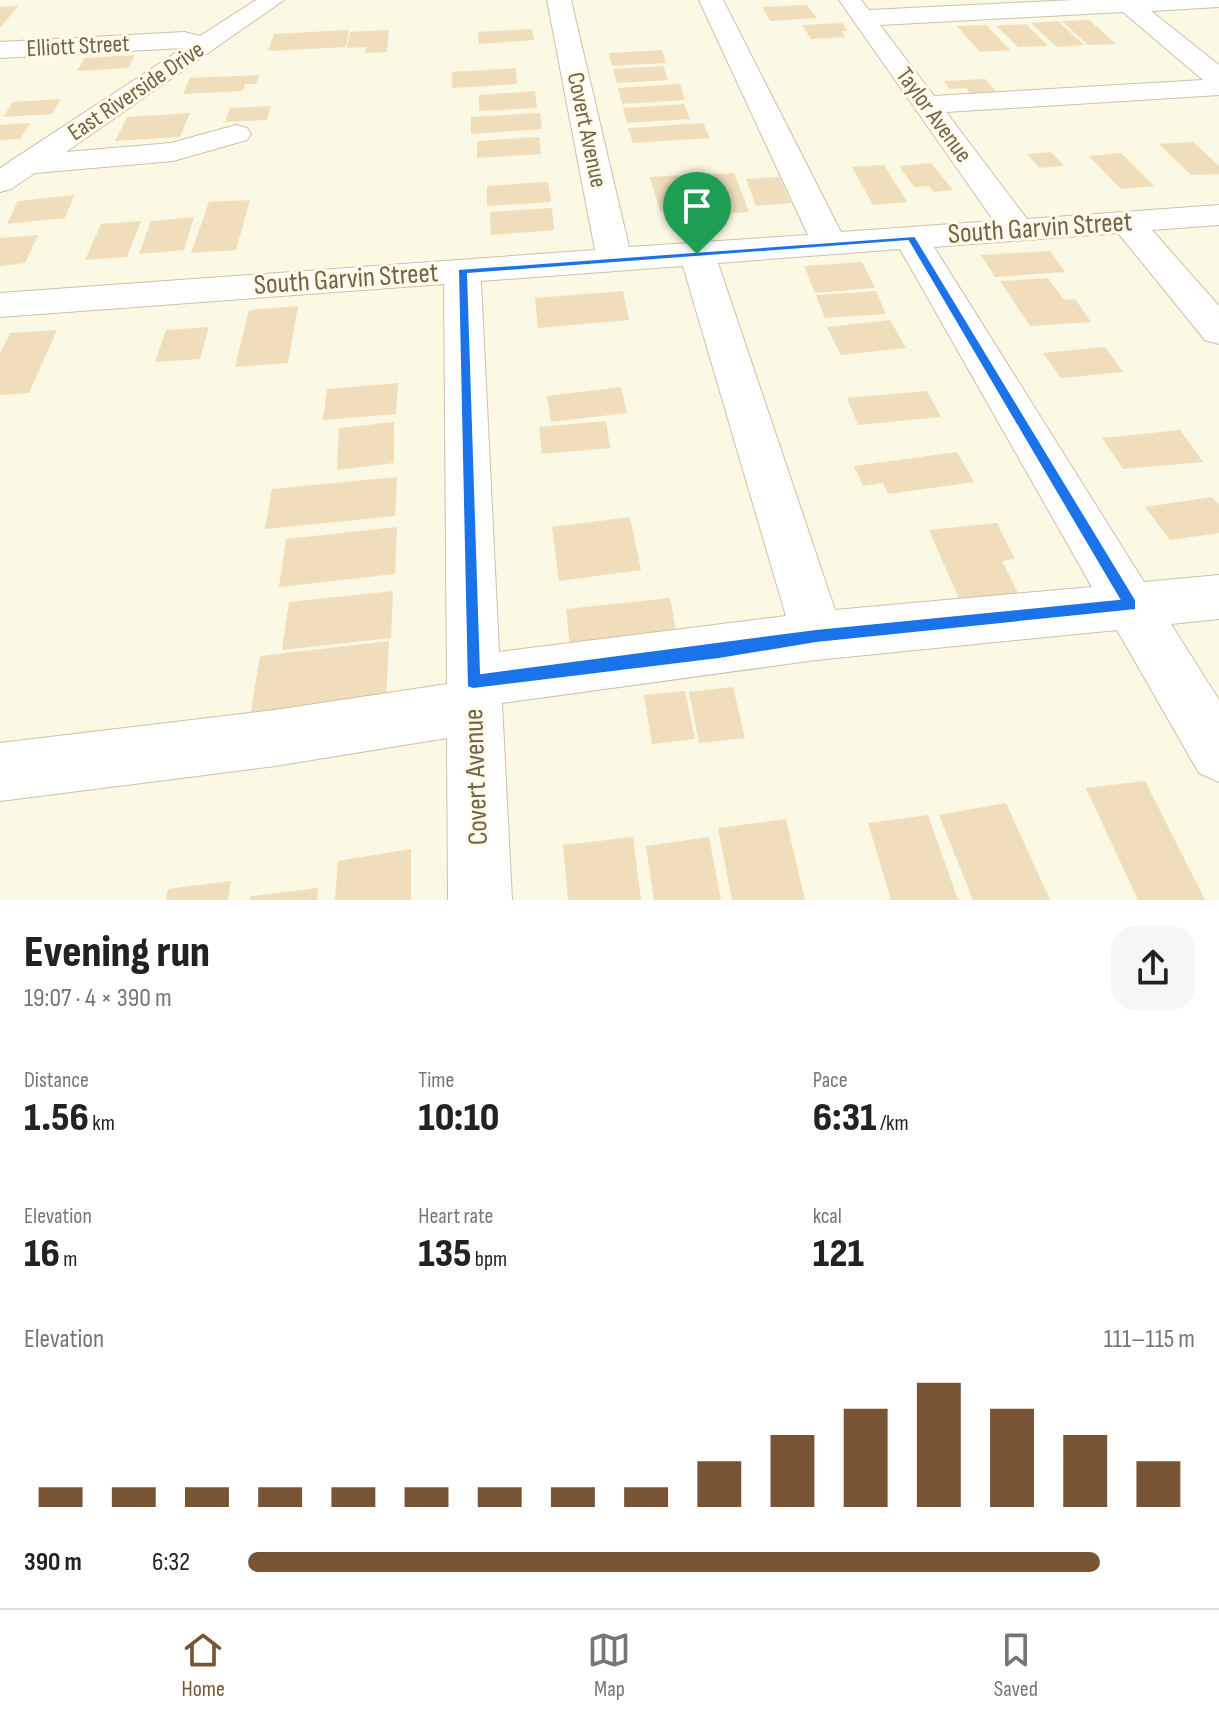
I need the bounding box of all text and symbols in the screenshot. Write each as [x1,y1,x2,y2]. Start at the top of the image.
street label: Elliott Street [26,29,130,63]
street label: East Riverside Drive [62,35,210,147]
street label: Taylor Avenue [890,62,978,168]
street label: Covert Avenue [561,70,613,190]
pin [663,172,731,254]
icon: arrive [675,184,719,228]
street label: South Garvin Street [947,205,1133,251]
street label: South Garvin Street [253,256,439,302]
street label: Covert Avenue [457,708,495,846]
text: Evening run [24,926,210,979]
button: share [1111,926,1195,1010]
text: 19:07 · 4 × 390 m [24,983,172,1014]
text: Distance [24,1067,89,1094]
text: Time [418,1067,454,1094]
text: Pace [813,1067,848,1094]
text: 1.56 [24,1094,89,1142]
text: 10:10 [418,1094,499,1142]
text: 6:31 [813,1094,877,1142]
text: km [89,1110,115,1137]
text: /km [877,1110,909,1137]
text: Elevation [24,1203,92,1230]
text: Heart rate [418,1203,493,1230]
text: kcal [813,1203,842,1230]
text: 16 [24,1230,60,1278]
text: 135 [418,1230,471,1278]
text: 121 [813,1230,864,1278]
text: m [60,1246,77,1273]
text: bpm [471,1246,507,1273]
text: Elevation [24,1324,104,1355]
text: 111–115 m [1104,1324,1195,1355]
text: 390 m [24,1547,82,1578]
text: 6:32 [152,1547,190,1578]
tab: Home [181,1628,225,1703]
tab: Map [587,1628,631,1703]
tab: Saved [994,1628,1038,1703]

